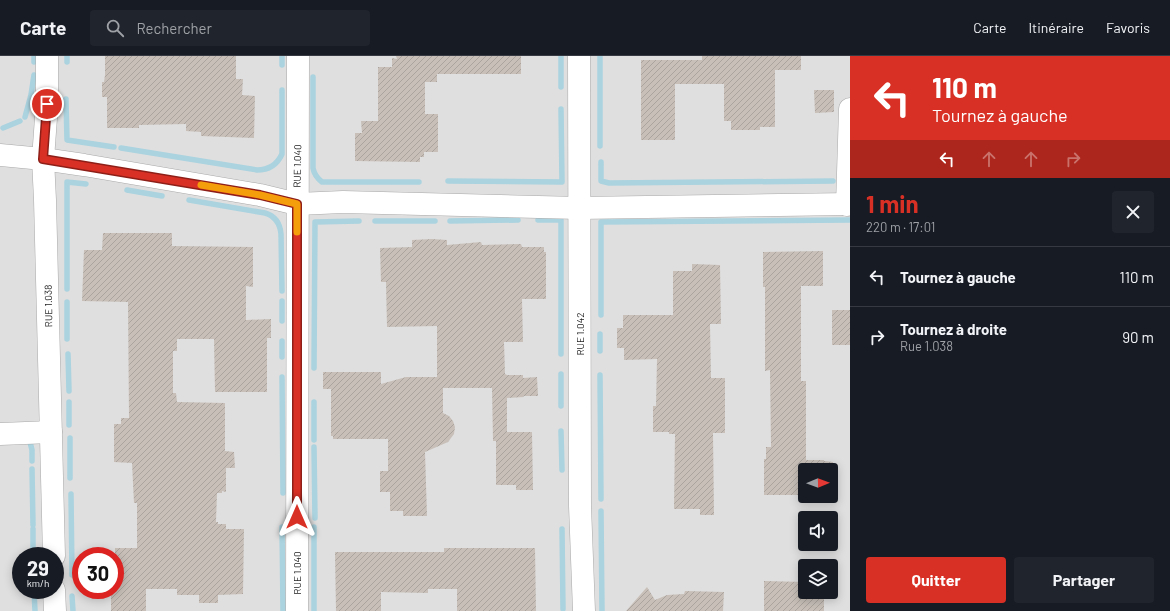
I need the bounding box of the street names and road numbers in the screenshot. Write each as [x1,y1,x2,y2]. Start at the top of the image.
street label: RUE 1.040 [291,144,303,188]
street label: RUE 1.038 [42,285,54,327]
street label: RUE 1.042 [574,312,586,356]
street label: RUE 1.040 [291,551,303,595]

